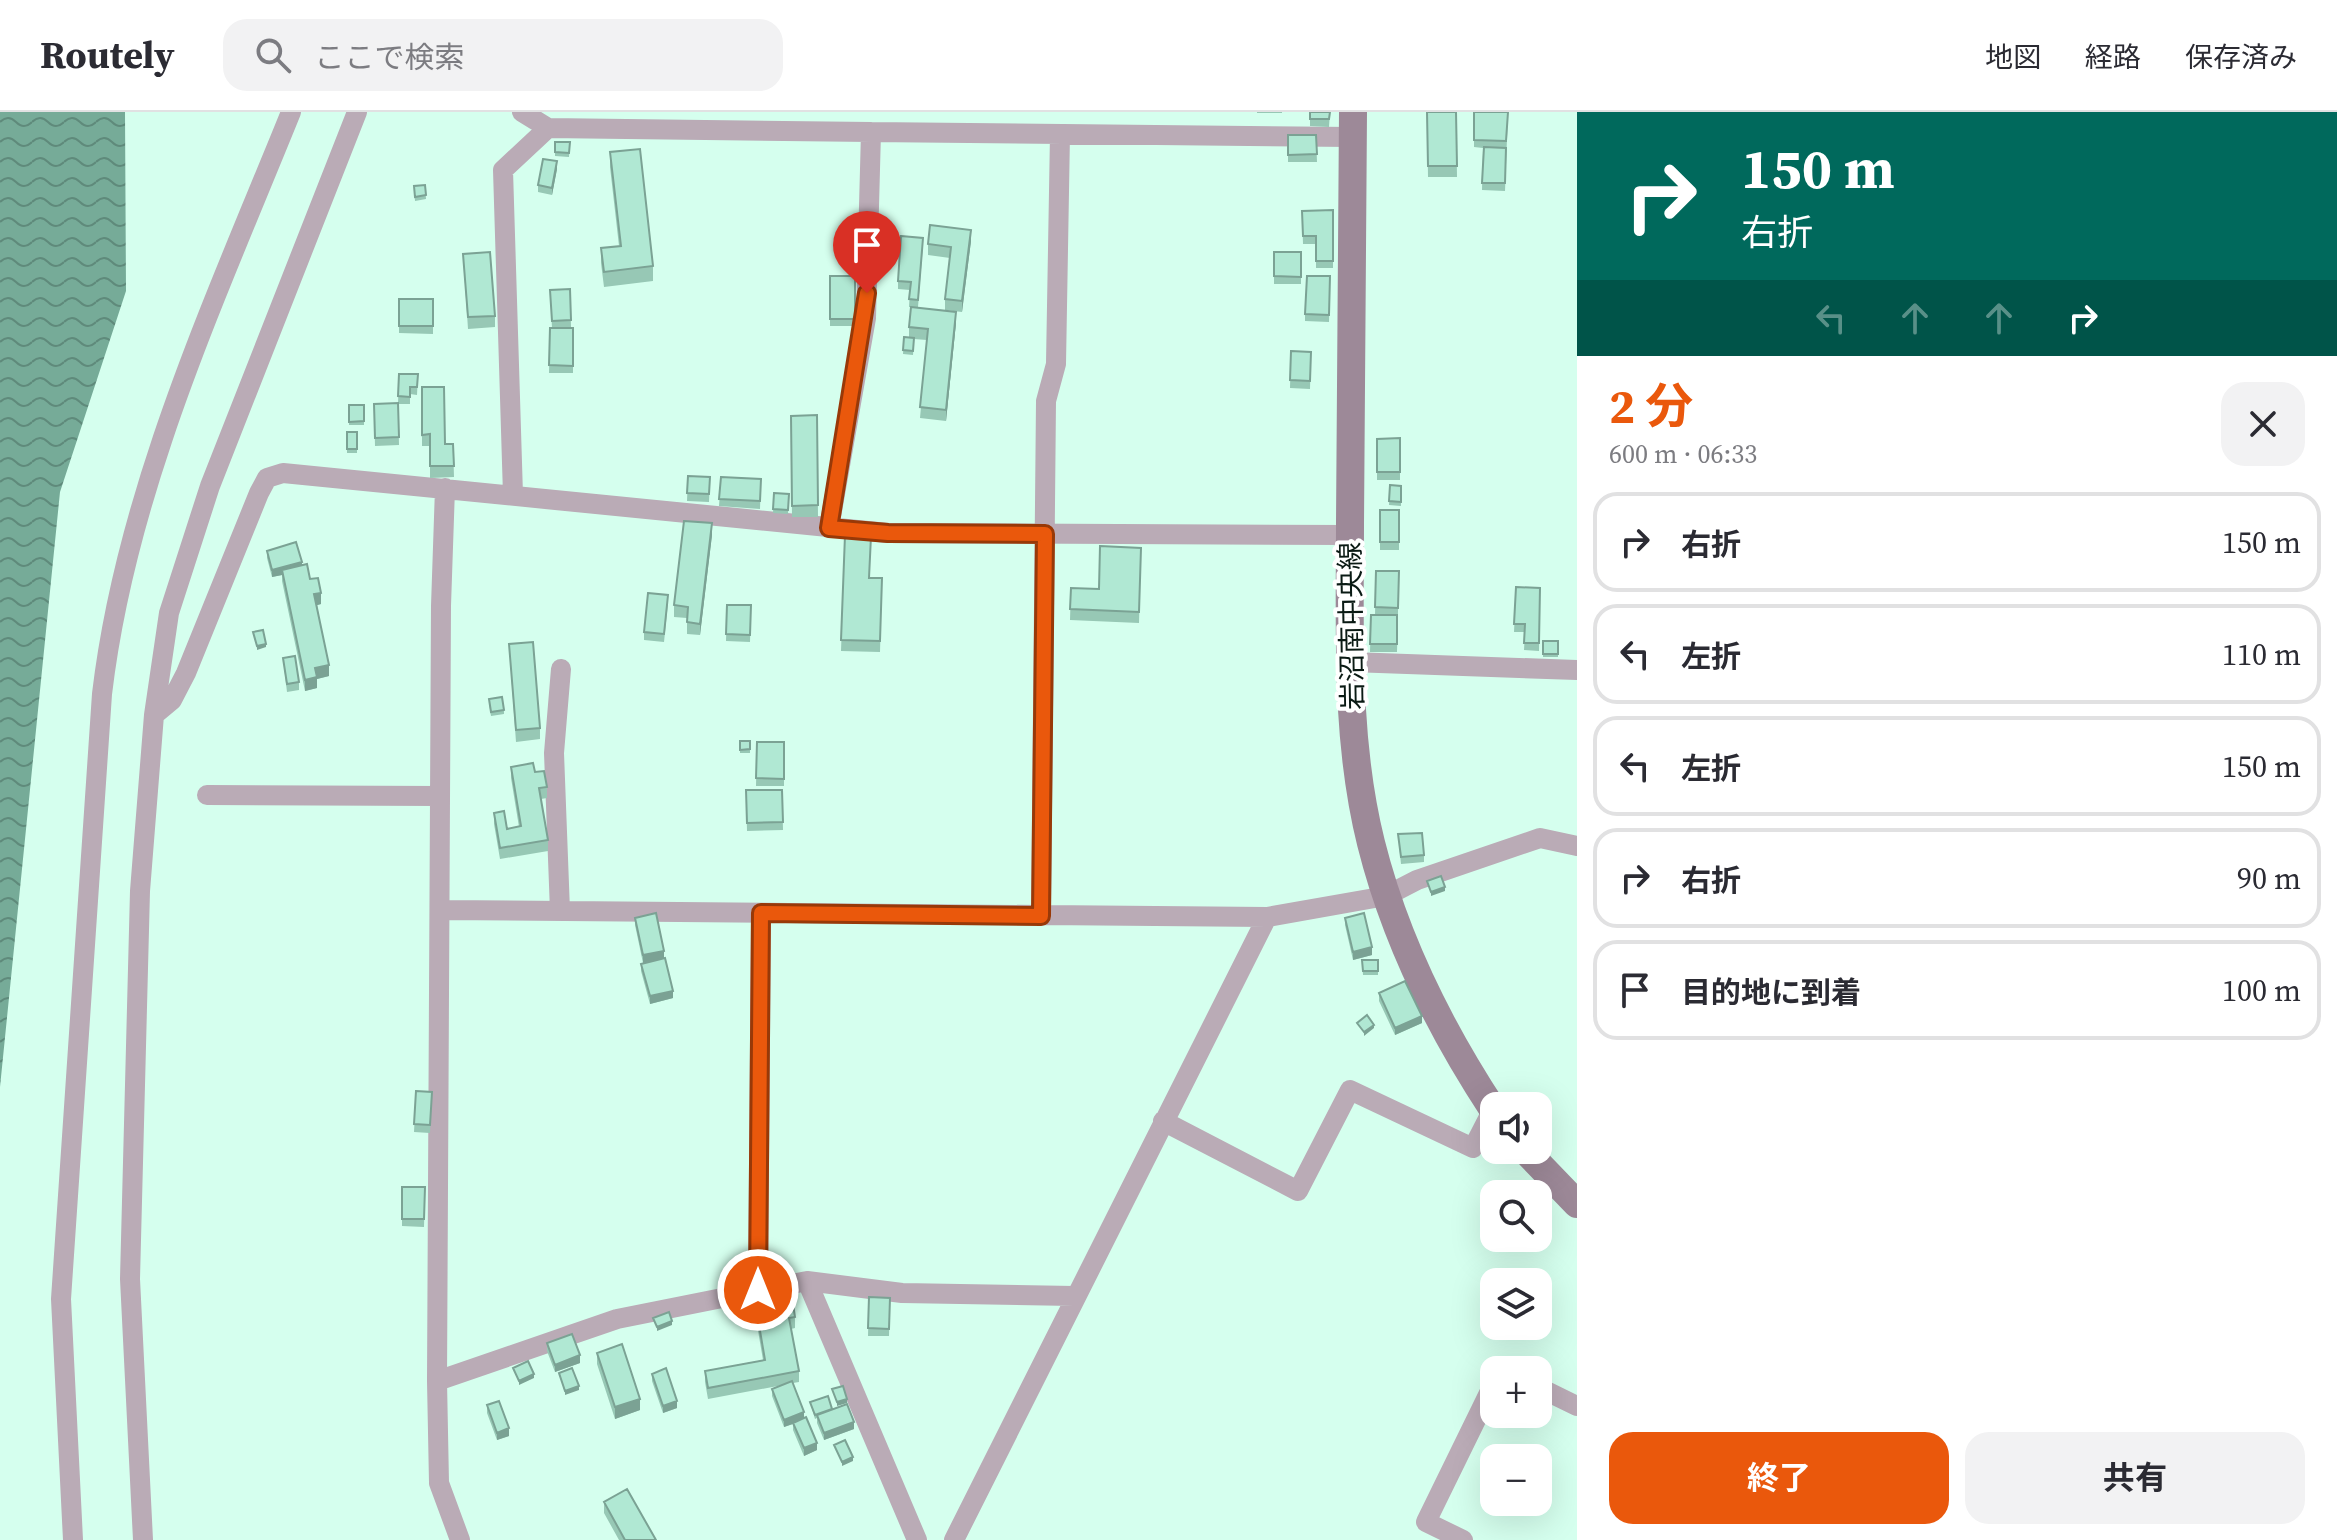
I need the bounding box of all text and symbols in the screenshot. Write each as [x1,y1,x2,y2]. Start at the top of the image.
search box [223,19,783,91]
text: Routely [40,29,175,81]
icon: search [251,33,295,77]
text: ここで検索 [315,37,465,78]
text: 地図 [1985,38,2041,76]
text: 経路 [2085,38,2141,76]
text: 保存済み [2185,38,2297,76]
text: 150 m [1741,130,1895,207]
icon: right [1609,144,1713,248]
text: 右折 [1741,208,1813,257]
pin [833,211,901,293]
icon: arrive [845,223,889,267]
icon: left [1809,296,1853,340]
icon: ahead [1893,296,1937,340]
icon: ahead [1977,296,2021,340]
icon: right [2061,296,2105,340]
text: 2 分 [1609,373,1693,439]
button: close [2221,382,2305,466]
text: 600 m · 06:33 [1609,436,1757,472]
icon: right [1613,520,1657,564]
text: 150 m [2222,522,2301,563]
text: 右折 [1681,524,1741,565]
street label: 岩沼南中央線 [1331,542,1371,710]
icon: left [1613,632,1657,676]
text: 110 m [2222,634,2301,675]
text: 左折 [1681,636,1741,677]
icon: left [1613,744,1657,788]
text: 150 m [2222,746,2301,787]
text: 左折 [1681,748,1741,789]
icon: right [1613,856,1657,900]
text: 90 m [2237,858,2301,899]
text: 右折 [1681,860,1741,901]
icon: arrive [1613,968,1657,1012]
text: 100 m [2222,970,2301,1011]
text: 目的地に到着 [1681,972,1861,1013]
map controls [1480,1092,1552,1516]
button: sound [1480,1092,1552,1164]
button: search [1480,1180,1552,1252]
position arrow [716,1248,800,1332]
button: layers [1480,1268,1552,1340]
button: + [1480,1356,1552,1428]
button: 終了 [1609,1432,1949,1524]
button: 共有 [1965,1432,2305,1524]
button: − [1480,1444,1552,1516]

